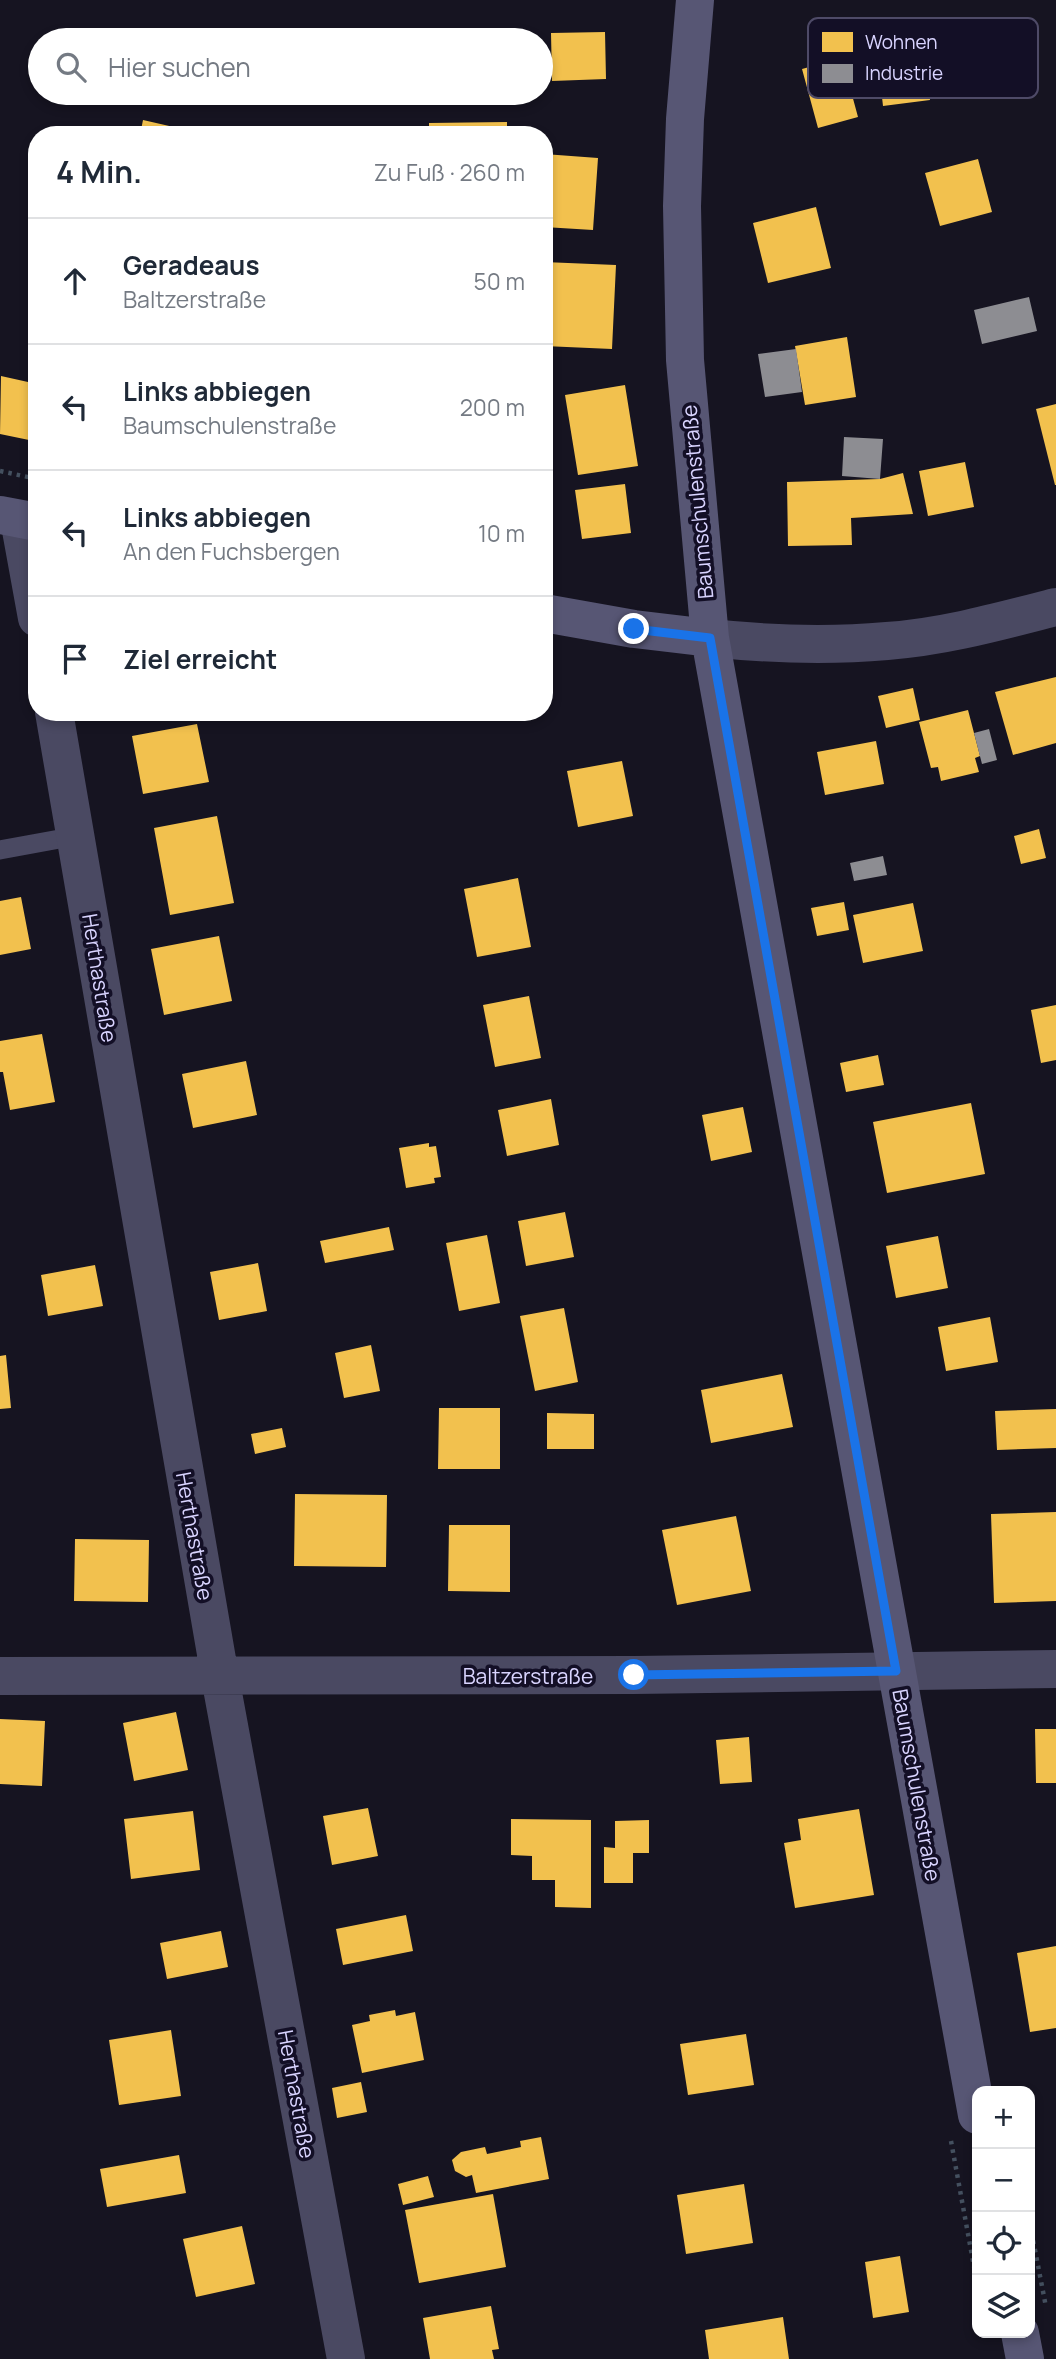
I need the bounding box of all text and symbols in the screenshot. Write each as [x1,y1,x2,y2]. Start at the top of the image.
legend [808,18,1038,98]
search box [28,28,553,105]
text: Wohnen [865,29,938,55]
icon: search [52,48,90,86]
text: Hier suchen [108,49,251,85]
text: Industrie [865,60,943,86]
text: 4 Min. [56,151,142,192]
text: Zu Fuß · 260 m [374,156,525,188]
text: Geradeaus [123,247,259,283]
icon: ahead [56,262,94,300]
text: 50 m [474,265,525,297]
text: Baltzerstraße [123,283,266,315]
text: Links abbiegen [123,373,311,409]
icon: left [56,388,94,426]
text: 200 m [460,391,525,423]
street label: Baumschulenstraße [675,404,719,600]
text: Baumschulenstraße [123,409,336,441]
text: Links abbiegen [123,499,311,535]
icon: left [56,514,94,552]
text: 10 m [478,517,525,549]
text: An den Fuchsbergen [123,535,340,567]
route end [618,613,649,644]
icon: arrive [56,640,94,678]
text: Ziel erreicht [123,641,277,677]
street label: Herthastraße [76,912,124,1044]
street label: Herthastraße [170,1470,220,1602]
route start [618,1659,649,1690]
street label: Baltzerstraße [463,1662,593,1690]
street label: Baumschulenstraße [886,1687,948,1883]
street label: Herthastraße [272,2028,322,2160]
map controls [972,2086,1035,2338]
button: + [972,2086,1035,2149]
button: − [972,2149,1035,2212]
button: locate [972,2212,1035,2275]
button: layers [972,2275,1035,2338]

